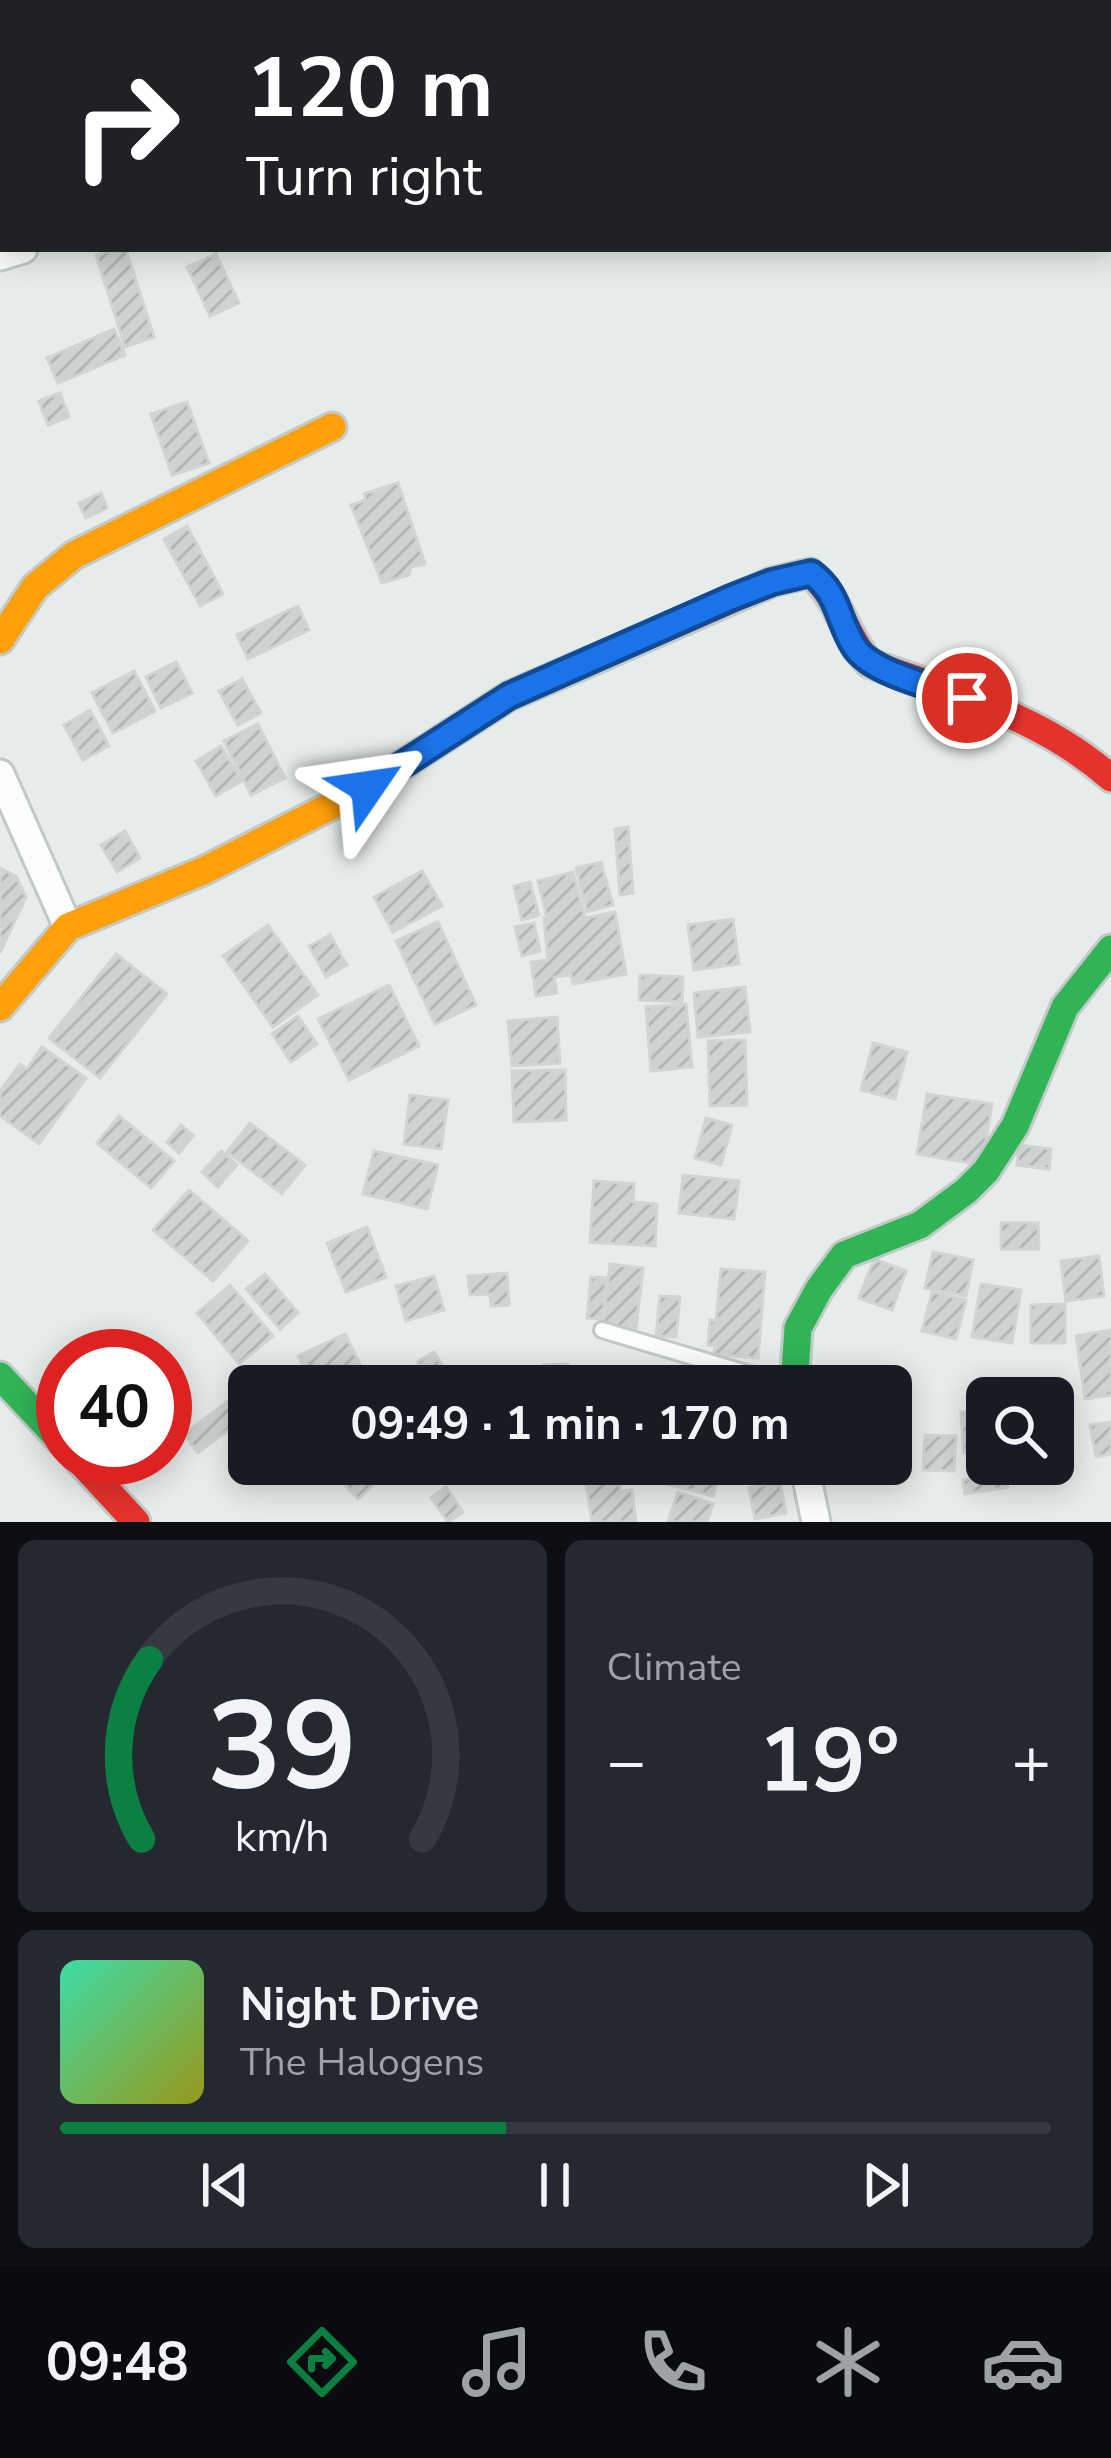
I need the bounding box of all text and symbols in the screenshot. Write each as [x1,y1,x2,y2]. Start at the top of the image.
text: 120 m [246,31,494,146]
icon: right [48,48,204,204]
text: Turn right [246,140,482,214]
pin [916,647,1018,749]
icon: arrive [934,665,1000,731]
position arrow [305,724,431,850]
speed limit sign: 40 [36,1329,192,1485]
map controls [966,1377,1074,1485]
button: search [966,1377,1074,1485]
text: 09:49 · 1 min · 170 m [350,1394,790,1455]
text: Climate [607,1641,742,1694]
text: 39 [207,1662,357,1832]
text: 19° [758,1700,900,1823]
text: − [607,1717,646,1807]
text: + [1011,1717,1051,1807]
text: km/h [235,1808,330,1866]
text: Night Drive [240,1975,479,2036]
text: The Halogens [240,2036,484,2089]
icon: previous [192,2152,258,2218]
icon: pause [522,2152,588,2218]
icon: next [853,2152,919,2218]
icon: directions [280,2320,364,2404]
icon: music [455,2320,539,2404]
icon: phone [631,2320,715,2404]
icon: climate [806,2320,890,2404]
icon: car [981,2320,1065,2404]
text: 09:48 [46,2325,189,2399]

